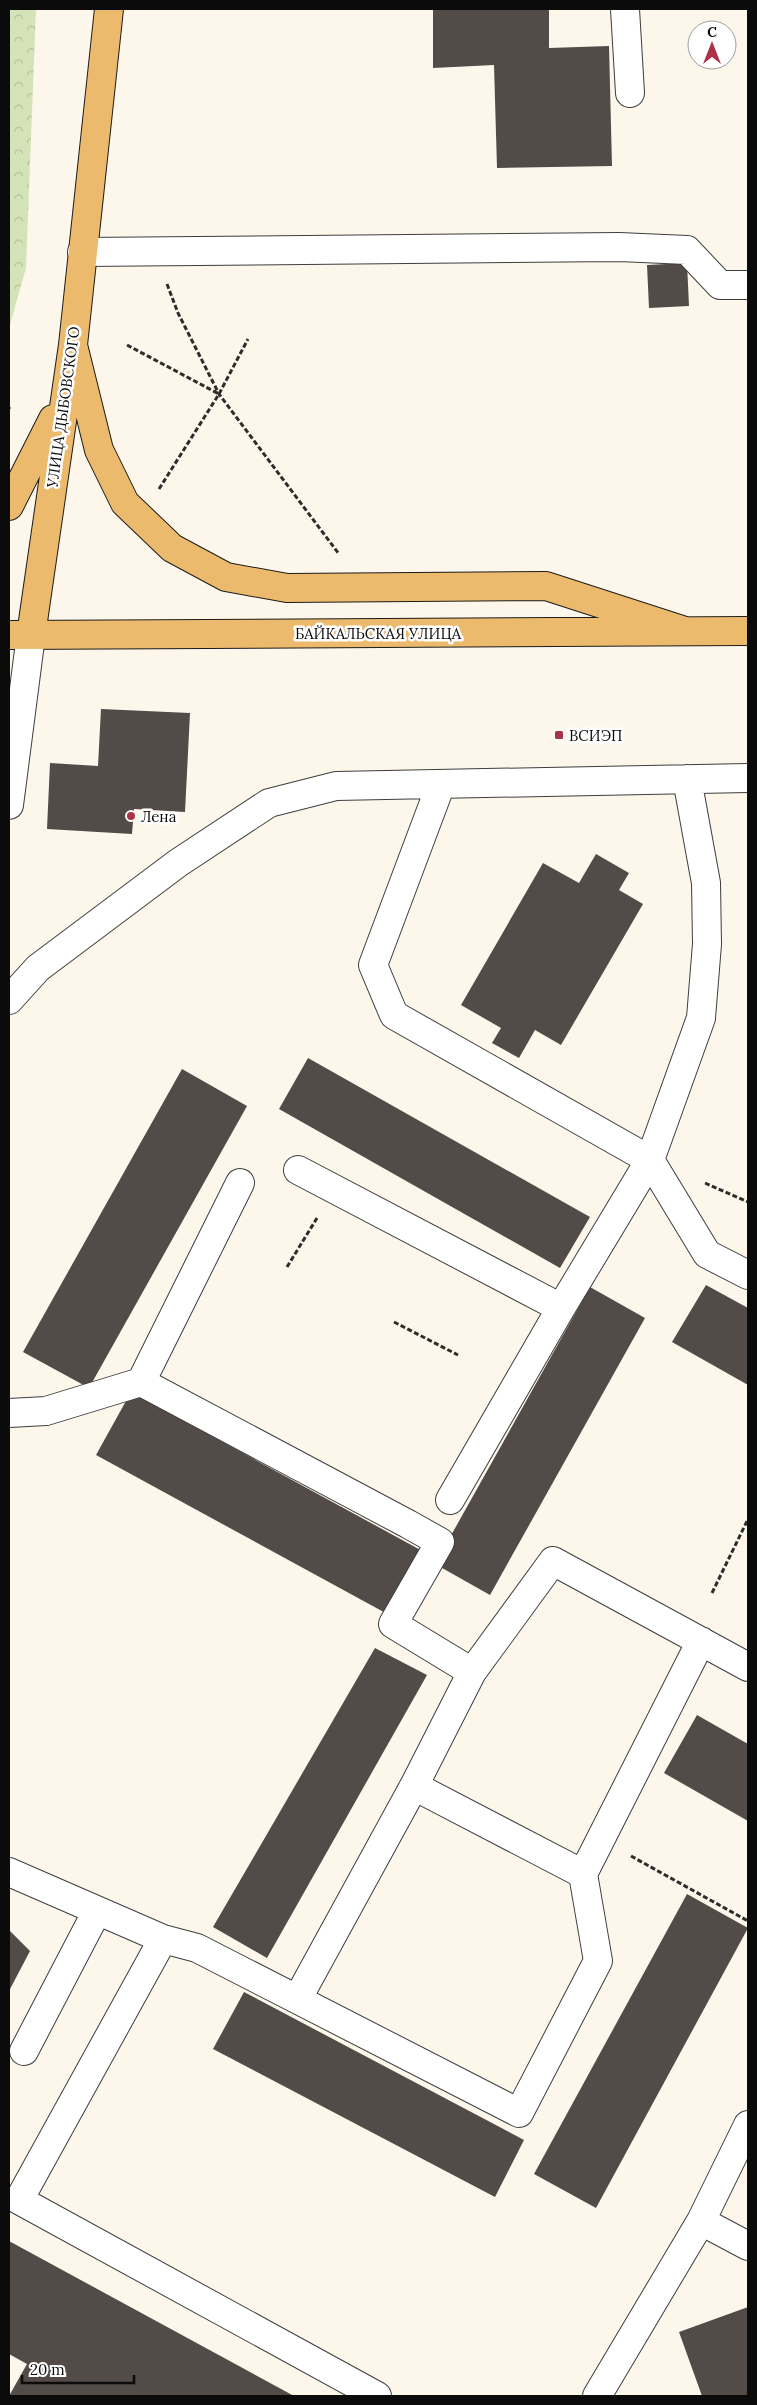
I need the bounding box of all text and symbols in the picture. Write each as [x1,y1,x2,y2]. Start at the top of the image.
north arrow [687,20,737,70]
text: С [707,23,717,41]
street label: УЛИЦА ДЫБОВСКОГО [42,325,84,490]
street label: БАЙКАЛЬСКАЯ УЛИЦА [295,624,462,643]
place label: ВСИЭП [569,726,622,745]
marker: ВСИЭП [553,729,565,741]
place label: Лена [141,807,177,826]
marker: Лена [125,810,137,822]
scale bar [22,2352,135,2384]
text: 20 m [30,2360,65,2379]

